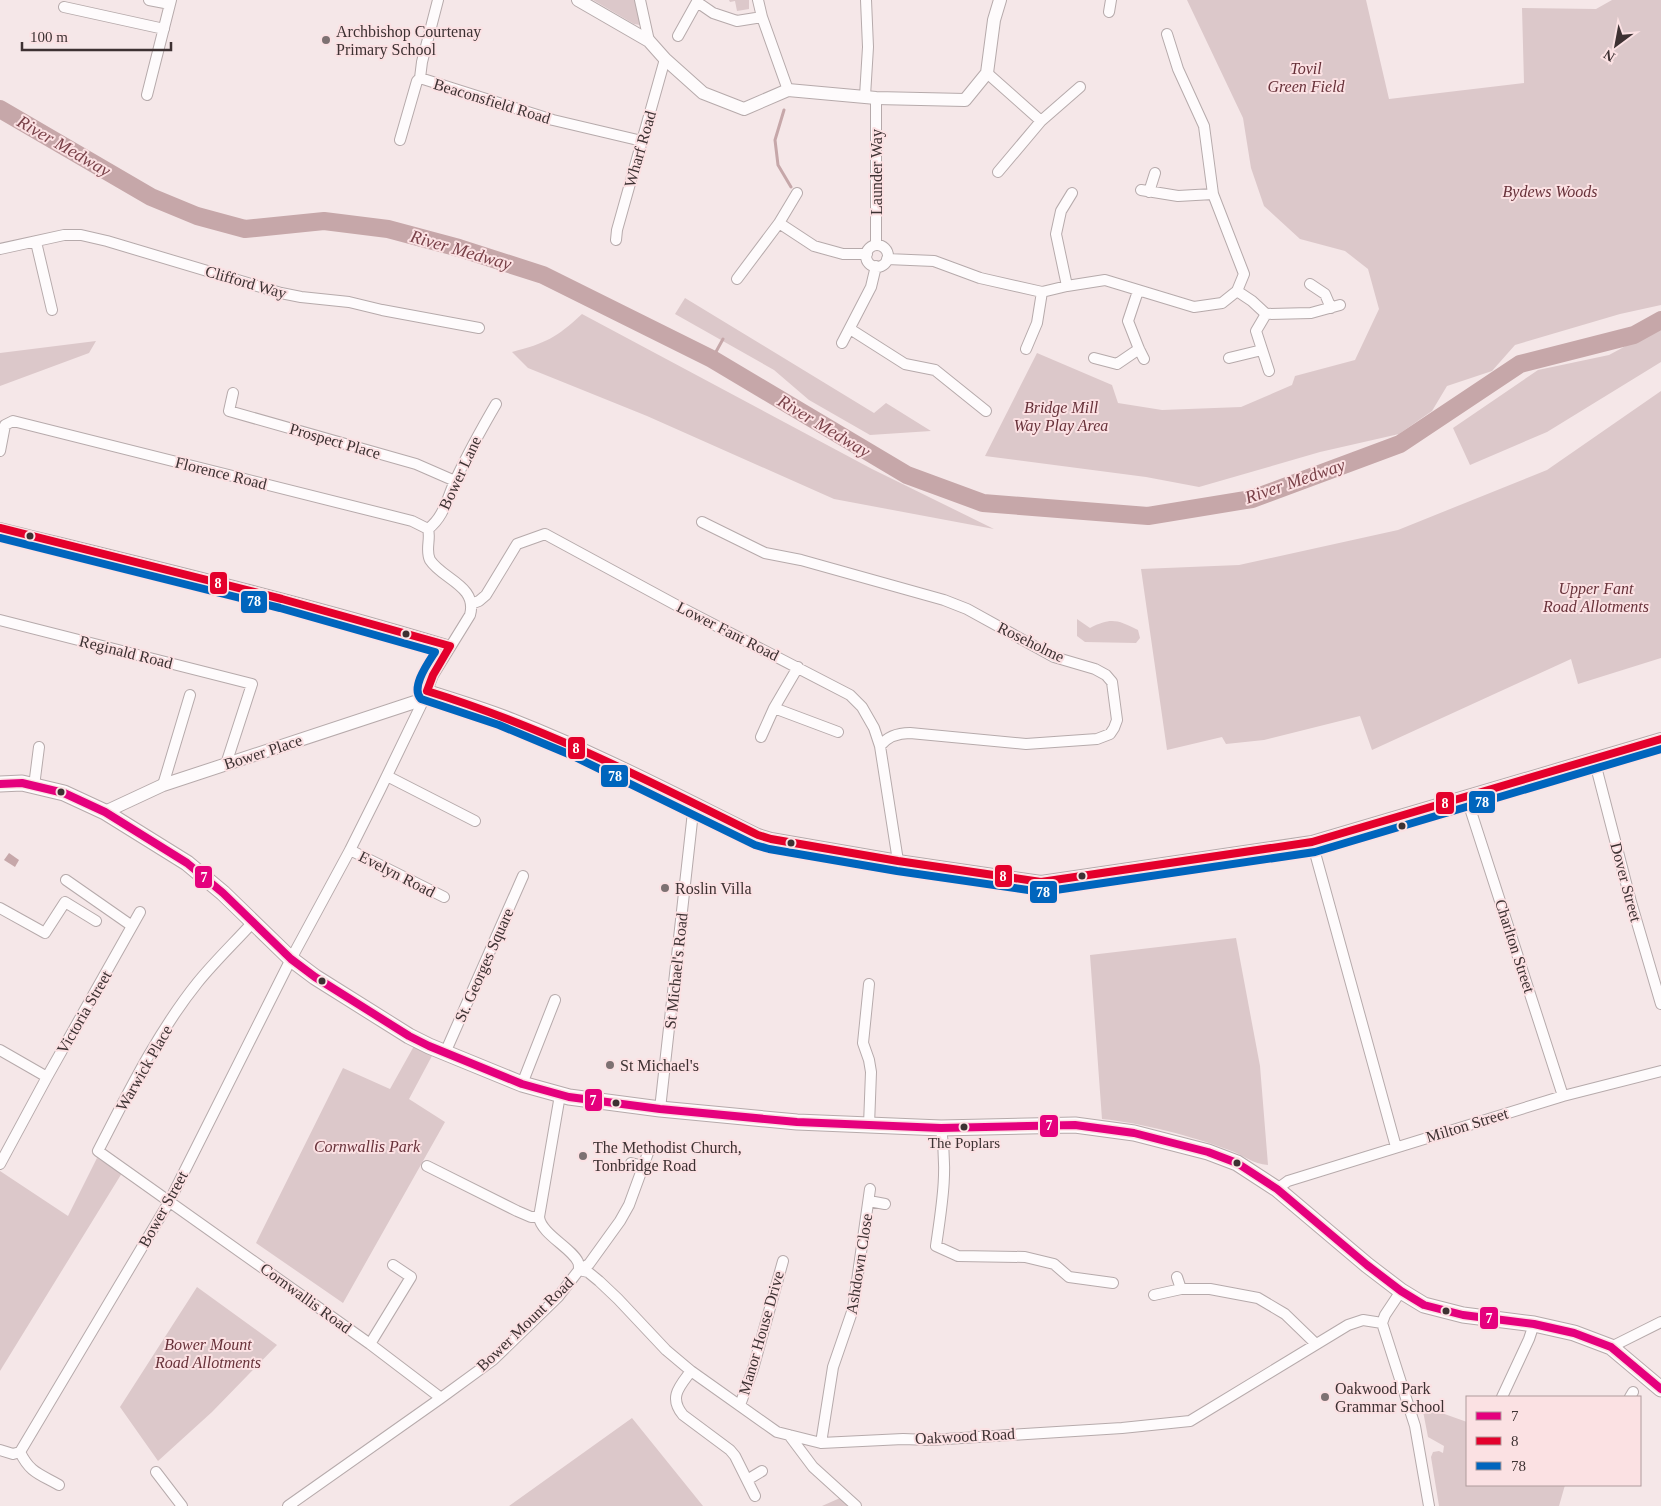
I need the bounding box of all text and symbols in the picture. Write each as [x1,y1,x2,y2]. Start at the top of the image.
scale bar [22,20,171,52]
north arrow [1591,20,1641,70]
place label: Archbishop Courtenay Primary School [336,23,481,59]
text: 100 m [30,29,68,45]
marker: Archbishop Courtenay Primary School [320,34,332,46]
text: N [1601,47,1618,65]
park label: Tovil Green Field [1267,60,1346,95]
street label: Beaconsfield Road [432,75,552,127]
street label: Wharf Road [621,109,659,189]
water label: River Medway [13,111,114,181]
street label: Launder Way [868,129,886,215]
park label: Bydews Woods [1503,183,1597,201]
water label: River Medway [407,226,514,274]
street label: Clifford Way [203,262,289,303]
water label: River Medway [773,390,874,461]
park label: Bridge Mill Way Play Area [1014,399,1108,435]
street label: Prospect Place [287,420,382,463]
street label: Bower Lane [436,434,484,512]
street label: Florence Road [173,453,269,493]
water label: River Medway [1241,455,1348,508]
unlabelled marker [25,531,35,541]
line badge: 8 [209,571,228,595]
text: 8 [215,576,222,591]
park label: Upper Fant Road Allotments [1542,580,1649,615]
line badge: 78 [240,590,268,614]
text: 78 [247,594,261,609]
street label: Lower Fant Road [674,598,782,664]
street label: Roseholme [995,619,1067,665]
unlabelled marker [401,629,411,639]
street label: Reginald Road [77,632,174,673]
street label: Bower Place [222,731,304,773]
line badge: 8 [567,736,586,760]
text: 8 [573,741,580,756]
line badge: 78 [600,764,629,788]
text: 78 [608,769,622,784]
unlabelled marker [56,787,66,797]
line badge: 78 [1468,790,1496,814]
line badge: 8 [1435,791,1455,815]
text: 78 [1475,795,1489,810]
text: 8 [1442,796,1449,811]
unlabelled marker [1397,821,1407,831]
unlabelled marker [786,838,796,848]
street label: Dover Street [1607,841,1645,924]
street label: Evelyn Road [356,848,438,901]
line badge: 8 [994,864,1013,888]
line badge: 7 [194,865,213,889]
text: 8 [1000,869,1007,884]
text: 7 [201,870,208,885]
unlabelled marker [1077,871,1087,881]
place label: Roslin Villa [675,880,752,897]
line badge: 78 [1029,880,1058,904]
marker: Roslin Villa [659,882,671,894]
text: 78 [1036,885,1050,900]
street label: Charlton Street [1492,897,1538,995]
street label: St. Georges Square [451,905,518,1025]
street label: St Michael's Road [661,912,691,1030]
street label: Victoria Street [53,967,115,1056]
unlabelled marker [317,976,327,986]
street label: Warwick Place [113,1022,175,1114]
place label: St Michael's [620,1057,699,1074]
marker: St Michael's [604,1059,616,1071]
line badge: 7 [584,1088,603,1112]
text: 7 [590,1093,597,1108]
unlabelled marker [611,1098,621,1108]
street label: Milton Street [1424,1104,1511,1146]
line badge: 7 [1039,1114,1059,1138]
text: 7 [1046,1118,1053,1133]
marker: The Poplars [959,1122,969,1132]
place label: The Poplars [928,1135,1000,1151]
park label: Cornwallis Park [314,1138,421,1155]
place label: The Methodist Church, Tonbridge Road [593,1139,742,1175]
marker: The Methodist Church, Tonbridge Road [577,1150,589,1162]
unlabelled marker [1232,1158,1242,1168]
street label: Bower Street [135,1168,191,1250]
street label: Ashdown Close [843,1212,875,1316]
street label: Cornwallis Road [257,1259,355,1337]
street label: Manor House Drive [735,1269,787,1397]
street label: Bower Mount Road [473,1274,577,1374]
unlabelled marker [1441,1306,1451,1316]
line badge: 7 [1479,1306,1499,1330]
text: 7 [1486,1311,1493,1326]
park label: Bower Mount Road Allotments [154,1336,261,1371]
place label: Oakwood Park Grammar School [1335,1380,1445,1415]
marker: Oakwood Park Grammar School [1319,1391,1331,1403]
legend [1466,1396,1641,1486]
text: 7 [1511,1408,1519,1424]
street label: Oakwood Road [915,1425,1015,1447]
text: 8 [1511,1433,1519,1449]
text: 78 [1511,1458,1526,1474]

